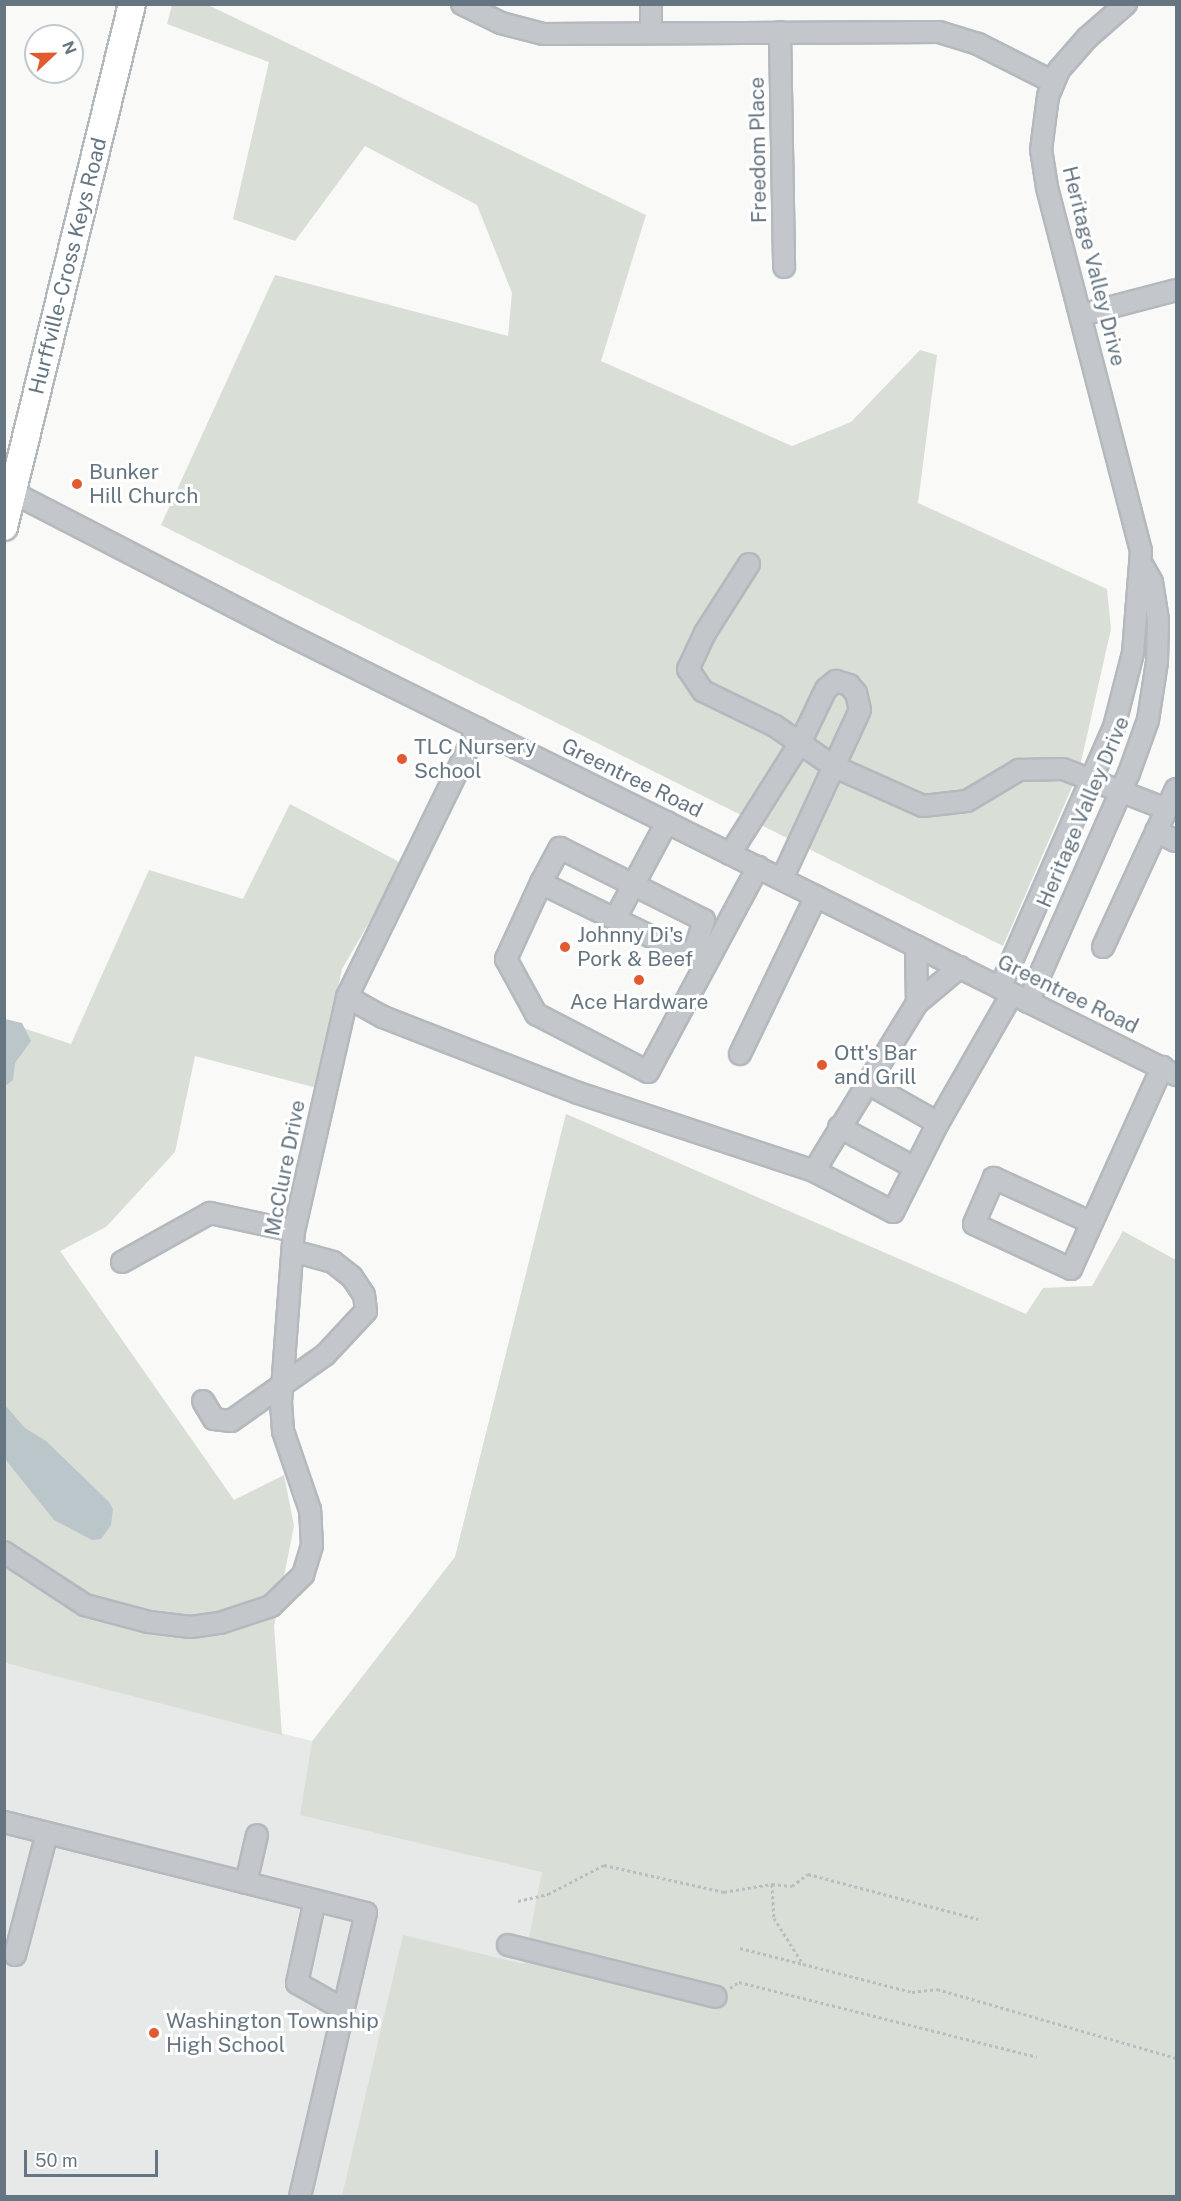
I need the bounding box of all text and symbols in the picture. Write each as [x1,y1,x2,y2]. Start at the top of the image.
north arrow [24,24,84,84]
text: N [58,38,80,57]
street label: Freedom Place [744,77,772,223]
street label: Hurffville-Cross Keys Road [24,135,112,397]
street label: Heritage Valley Drive [1057,163,1131,369]
place label: Bunker Hill Church [89,459,198,509]
marker: Bunker Hill Church [70,477,84,491]
street label: Heritage Valley Drive [1031,712,1135,912]
street label: Greentree Road [557,733,707,823]
place label: TLC Nursery School [414,734,536,784]
marker: TLC Nursery School [395,752,409,766]
place label: Johnny Di's Pork & Beef [577,922,693,972]
marker: Johnny Di's Pork & Beef [558,940,572,954]
street label: Greentree Road [993,949,1143,1039]
marker: Ace Hardware [632,973,646,987]
place label: Ace Hardware [570,989,708,1015]
place label: Ott's Bar and Grill [834,1040,917,1090]
marker: Ott's Bar and Grill [815,1058,829,1072]
street label: McClure Drive [259,1098,311,1238]
place label: Washington Township High School [166,2008,379,2058]
marker: Washington Township High School [147,2026,161,2040]
scale bar [27,2138,160,2176]
text: 50 m [35,2150,78,2171]

